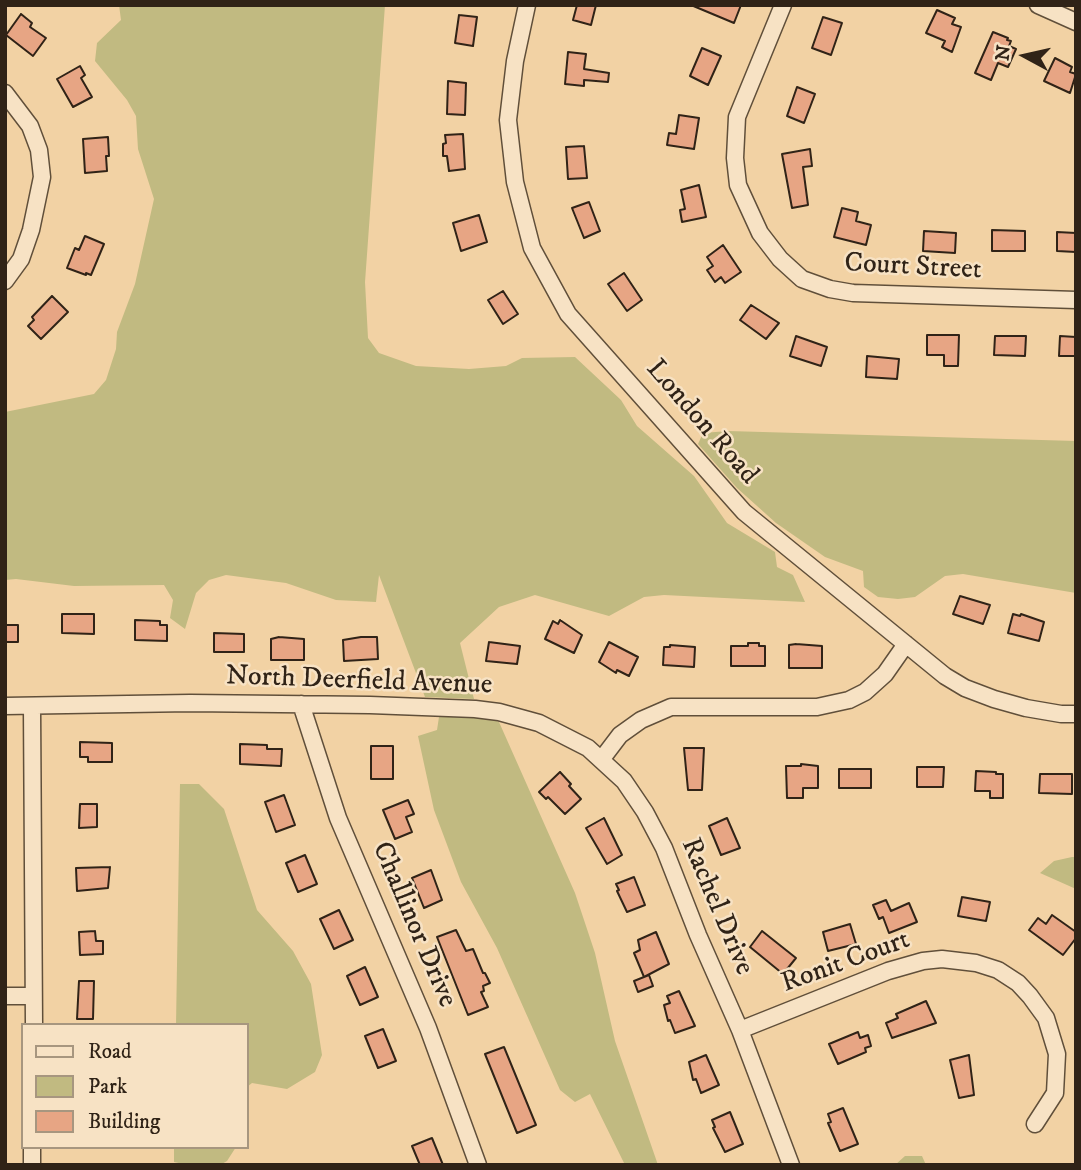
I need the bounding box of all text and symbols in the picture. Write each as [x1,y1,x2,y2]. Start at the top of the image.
north arrow [990,21,1060,91]
text: N [991,44,1016,62]
street label: Court Street [844,248,982,288]
street label: London Road [638,354,764,492]
street label: North Deerfield Avenue [225,661,493,703]
street label: Rachel Drive [672,833,760,981]
street label: Challinor Drive [363,837,463,1013]
street label: Ronit Court [777,924,915,1002]
legend [21,1023,248,1149]
text: Road [88,1039,132,1065]
text: Park [88,1074,127,1100]
text: Building [88,1109,160,1135]

